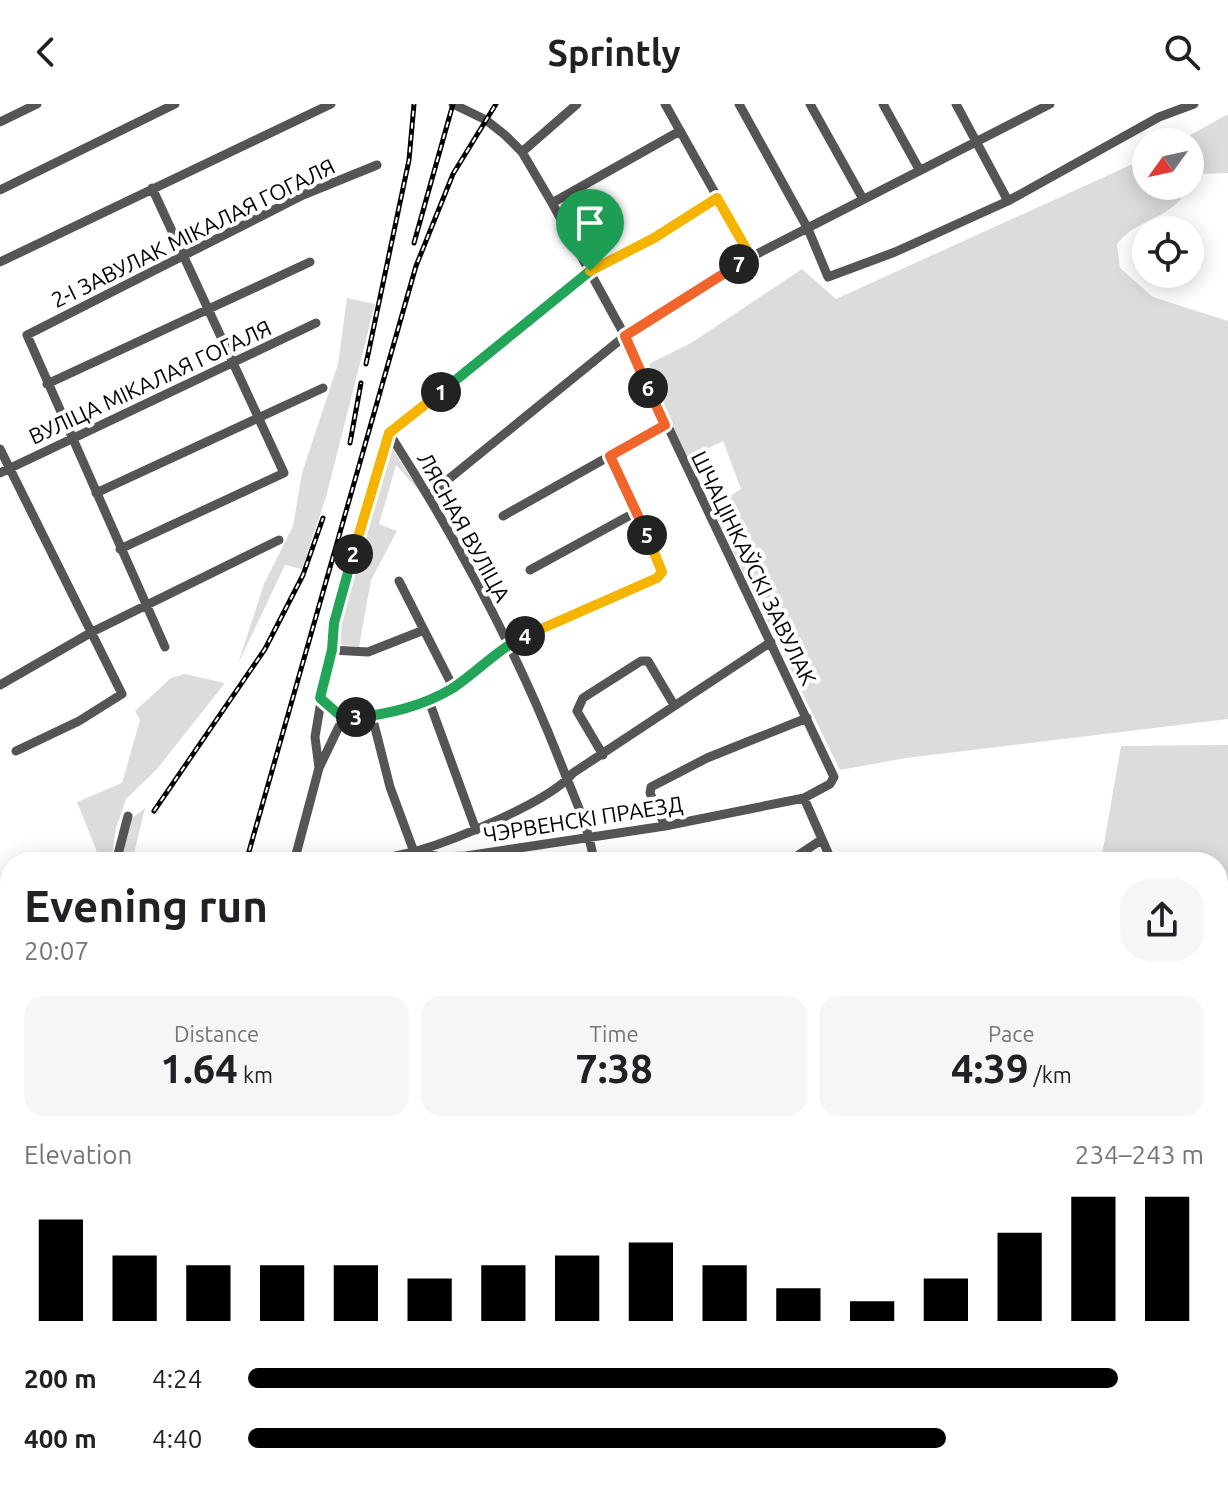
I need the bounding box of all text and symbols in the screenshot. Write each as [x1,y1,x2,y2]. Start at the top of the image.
icon: back [24,30,68,74]
icon: search [1160,30,1204,74]
text: Sprintly [547,32,681,73]
north arrow [1132,128,1204,200]
map controls [1132,128,1204,288]
street label: 2-І ЗАВУЛАК МІКАЛАЯ ГОГАЛЯ [47,153,339,312]
pin [556,189,624,271]
icon: arrive [568,201,612,245]
button: locate [1132,216,1204,288]
pin: 7 [719,244,759,284]
text: 7 [733,251,745,276]
street label: ВУЛІЦА МІКАЛАЯ ГОГАЛЯ [25,314,275,449]
pin: 6 [628,368,668,408]
pin: 1 [421,372,461,412]
text: 6 [642,375,654,400]
text: 1 [435,379,447,404]
street label: ШЧАЦІНКАЎСКІ ЗАВУЛАК [687,447,822,689]
street label: ЛЯСНАЯ ВУЛІЦА [413,448,516,607]
pin: 5 [627,515,667,555]
text: 5 [641,522,653,547]
pin: 2 [333,534,373,574]
text: 2 [347,541,359,566]
pin: 4 [505,616,545,656]
text: 4 [519,623,531,648]
pin: 3 [336,697,376,737]
text: 3 [350,704,362,729]
street label: ЧЭРВЕНСКІ ПРАЕЗД [482,790,684,847]
button: share [1120,878,1204,962]
text: Evening run [24,881,268,930]
text: 20:07 [24,936,89,965]
text: Distance [174,1021,259,1046]
text: Time [589,1021,639,1046]
text: Pace [988,1021,1035,1046]
text: 1.64 [160,1046,238,1091]
text: 7:38 [575,1046,653,1091]
text: 4:39 [951,1046,1028,1091]
text: km [238,1062,273,1087]
text: /km [1028,1062,1072,1087]
text: Elevation [24,1140,132,1169]
text: 234–243 m [1075,1140,1204,1169]
text: 200 m [24,1364,97,1393]
text: 4:24 [152,1364,202,1393]
text: 400 m [24,1424,97,1453]
text: 4:40 [152,1424,202,1453]

